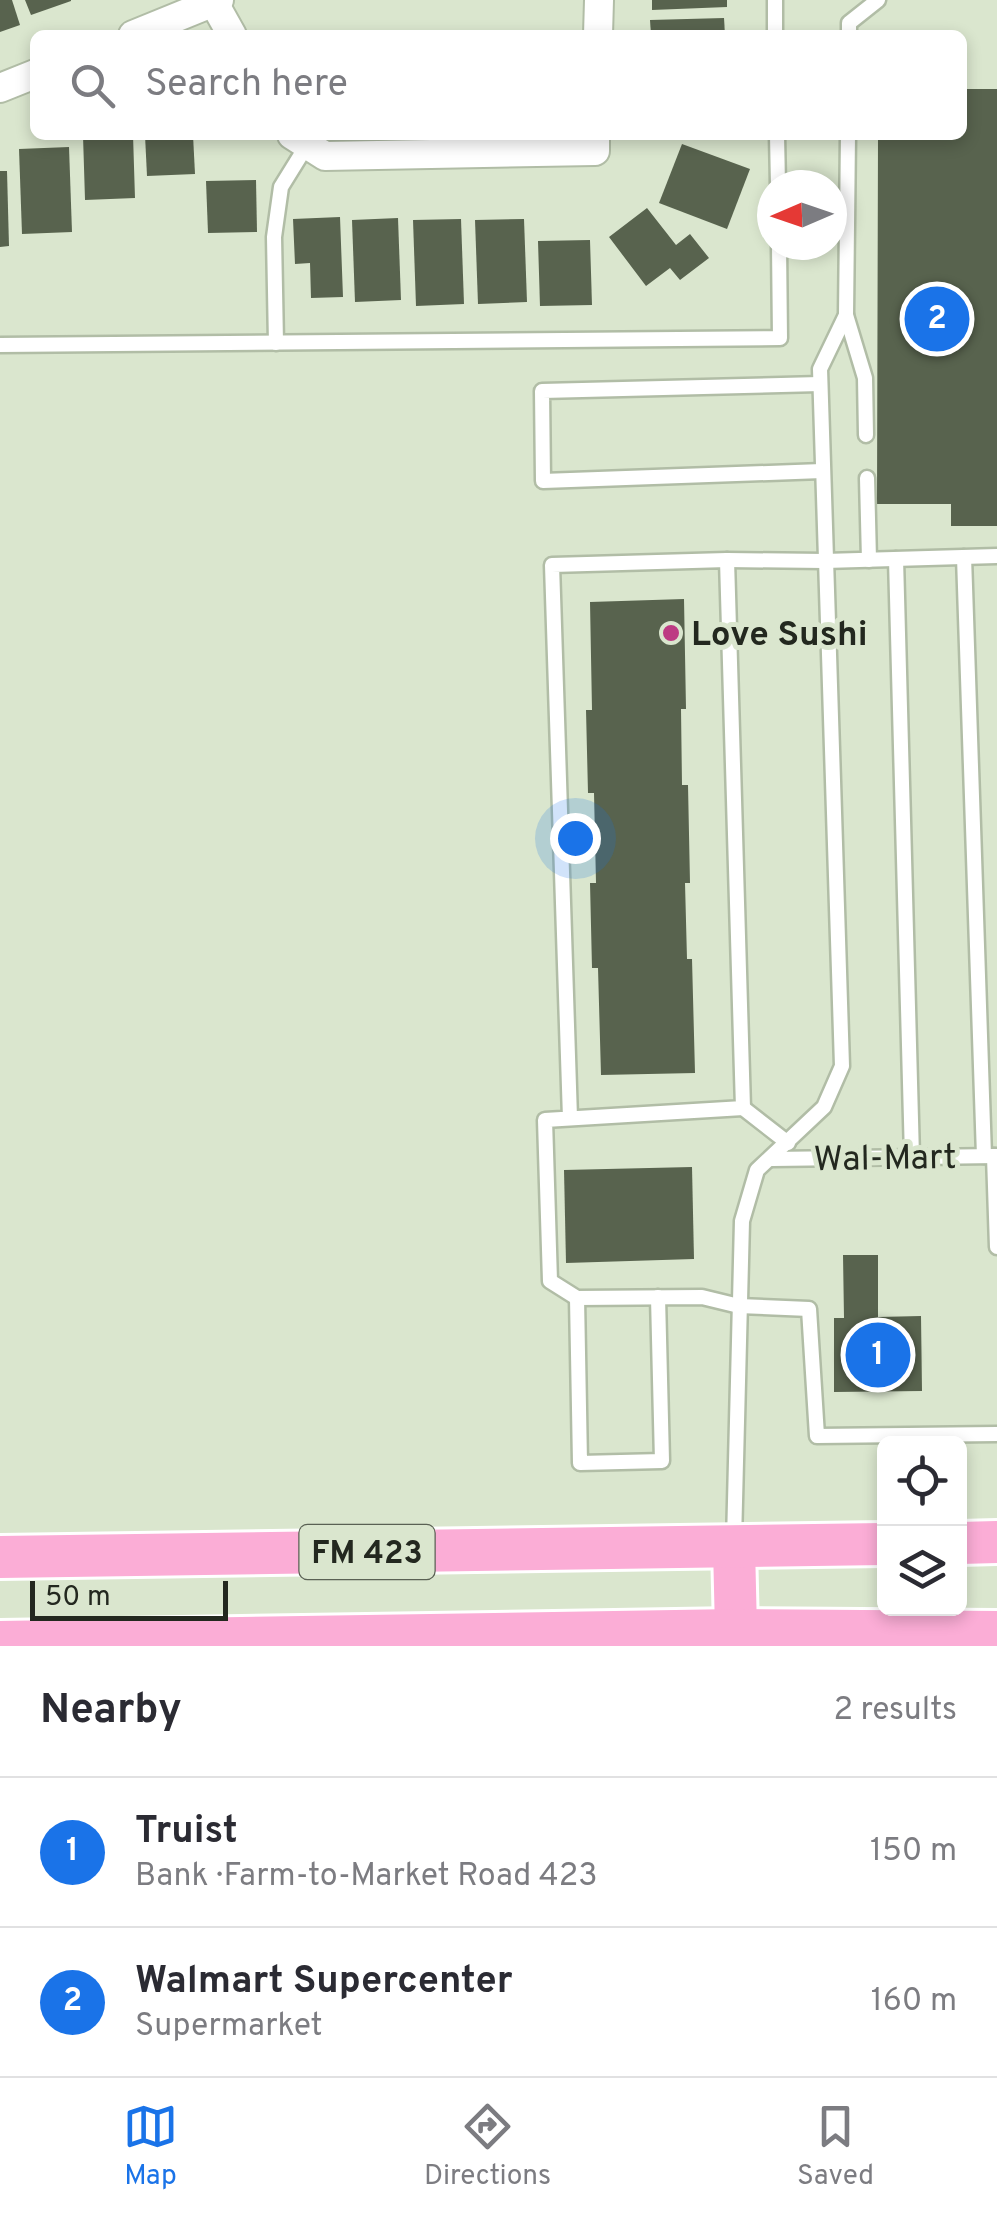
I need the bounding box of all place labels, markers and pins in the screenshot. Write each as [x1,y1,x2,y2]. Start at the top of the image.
pin: 2 [904,282,970,356]
place label: Love Sushi [691,614,868,658]
marker: Love Sushi [660,622,682,644]
pin: 1 [846,1318,910,1392]

